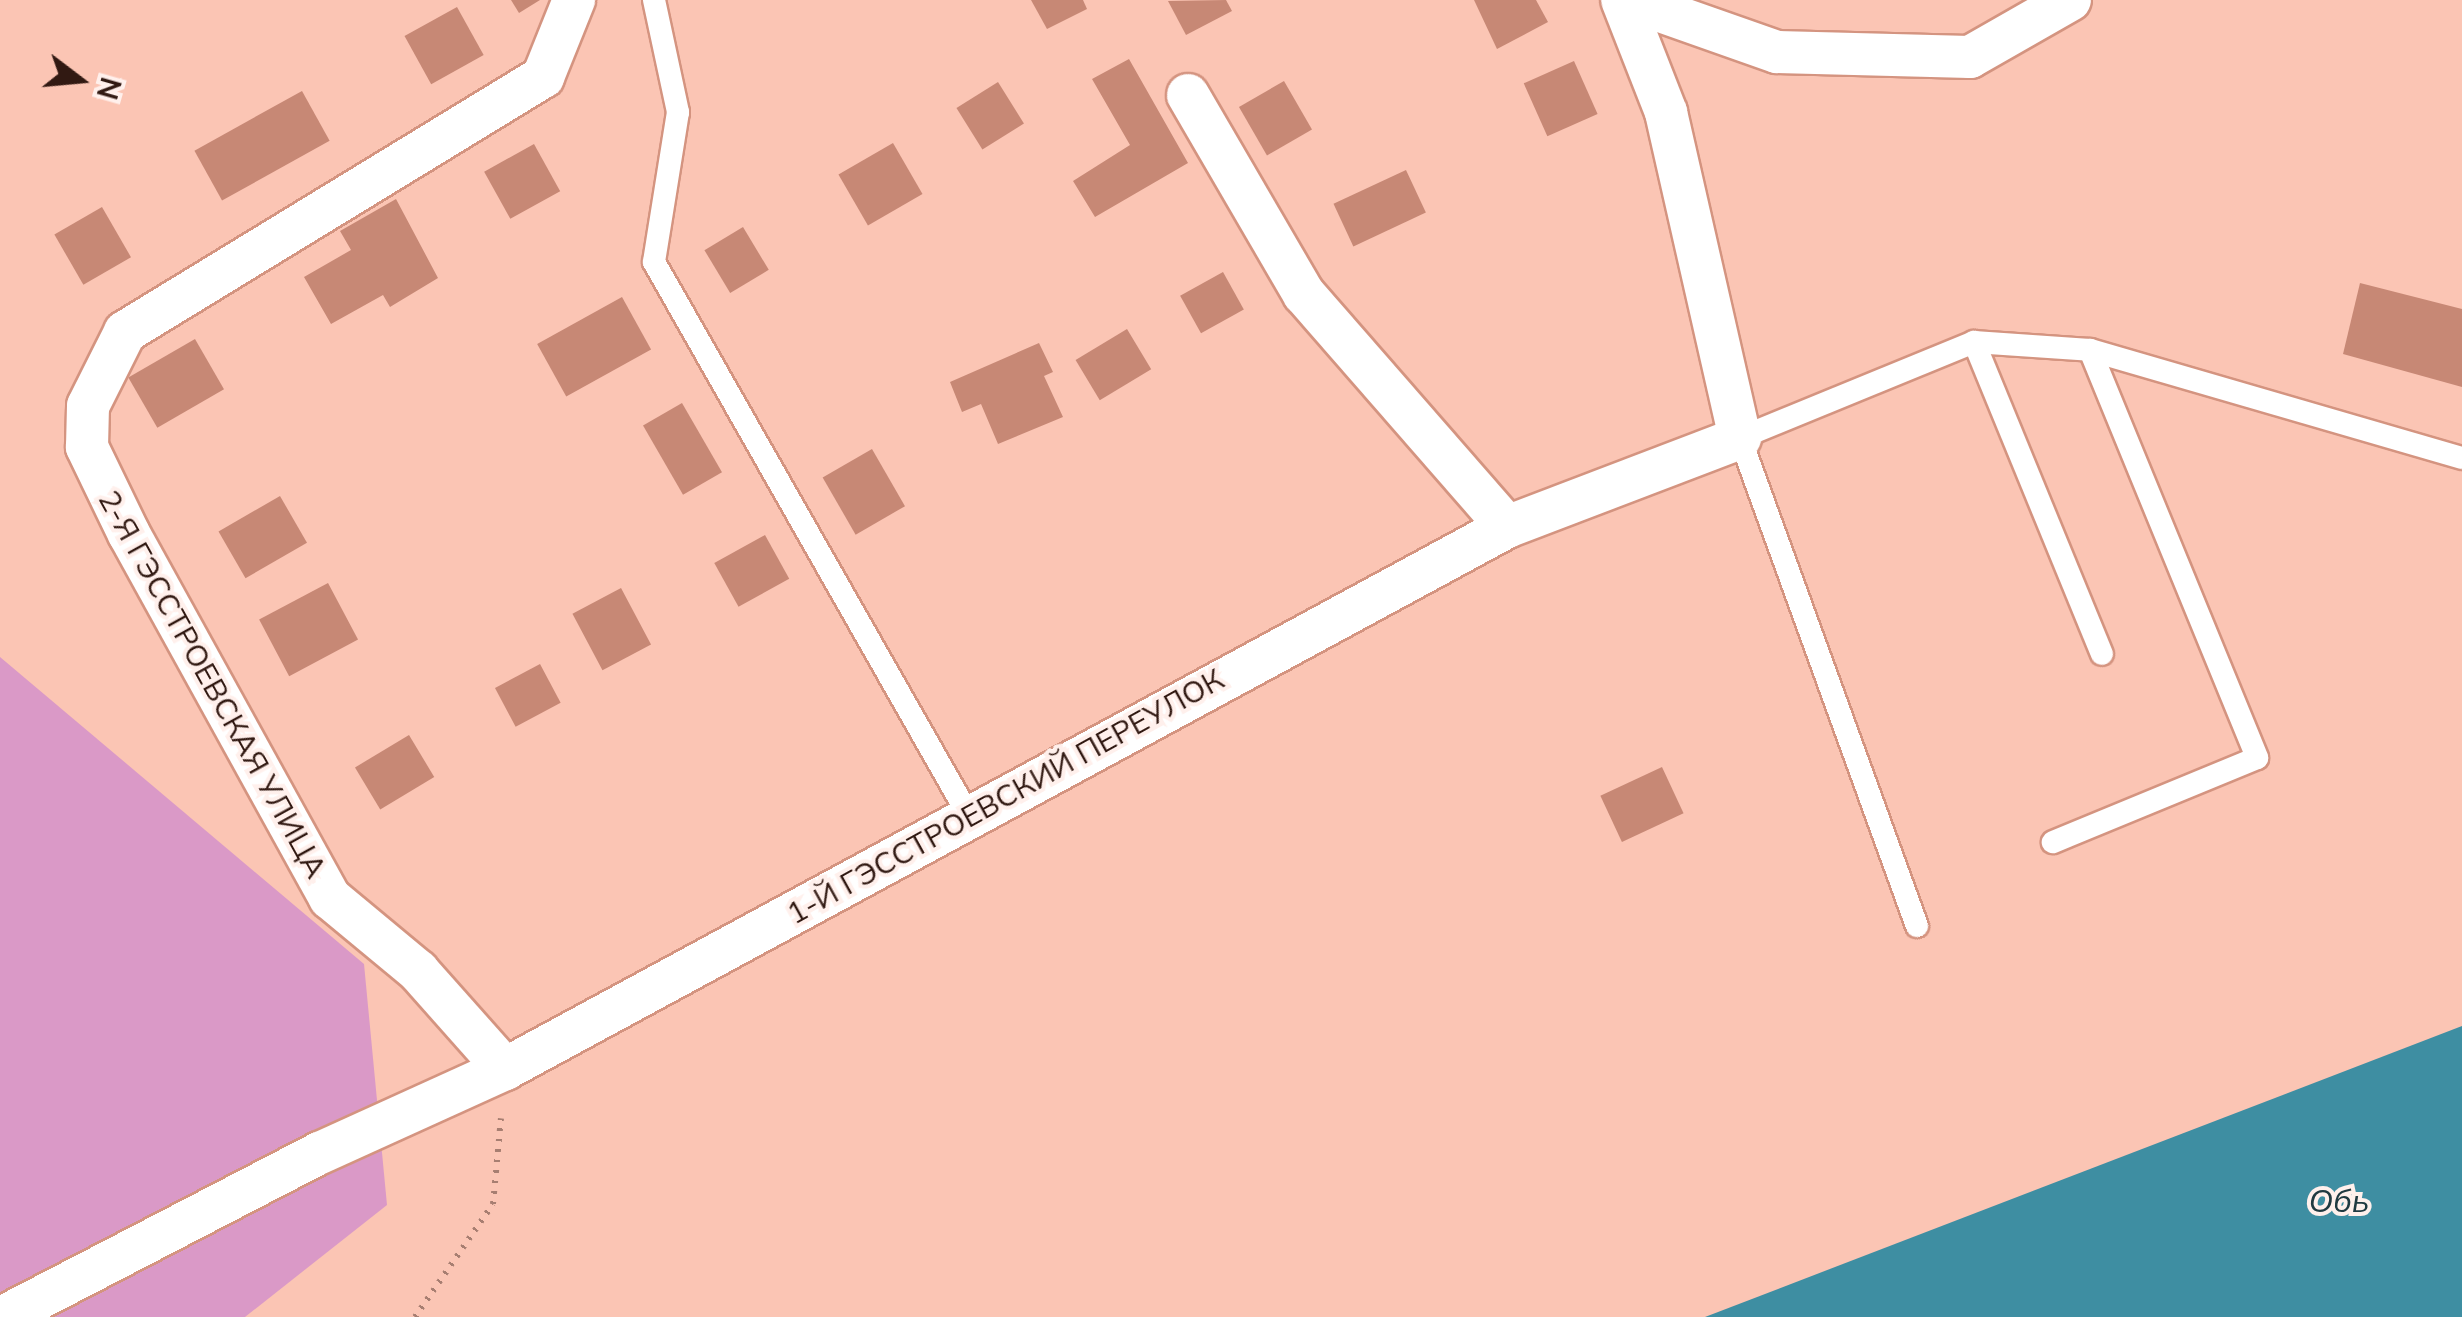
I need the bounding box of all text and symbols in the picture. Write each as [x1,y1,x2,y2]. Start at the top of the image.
north arrow [30,30,130,130]
text: N [90,73,129,103]
street label: 2-Я ГЭССТРОЕВСКАЯ УЛИЦА [91,484,335,884]
street label: 1-Й ГЭССТРОЕВСКИЙ ПЕРЕУЛОК [780,661,1230,931]
water label: Обь [2309,1181,2369,1219]

